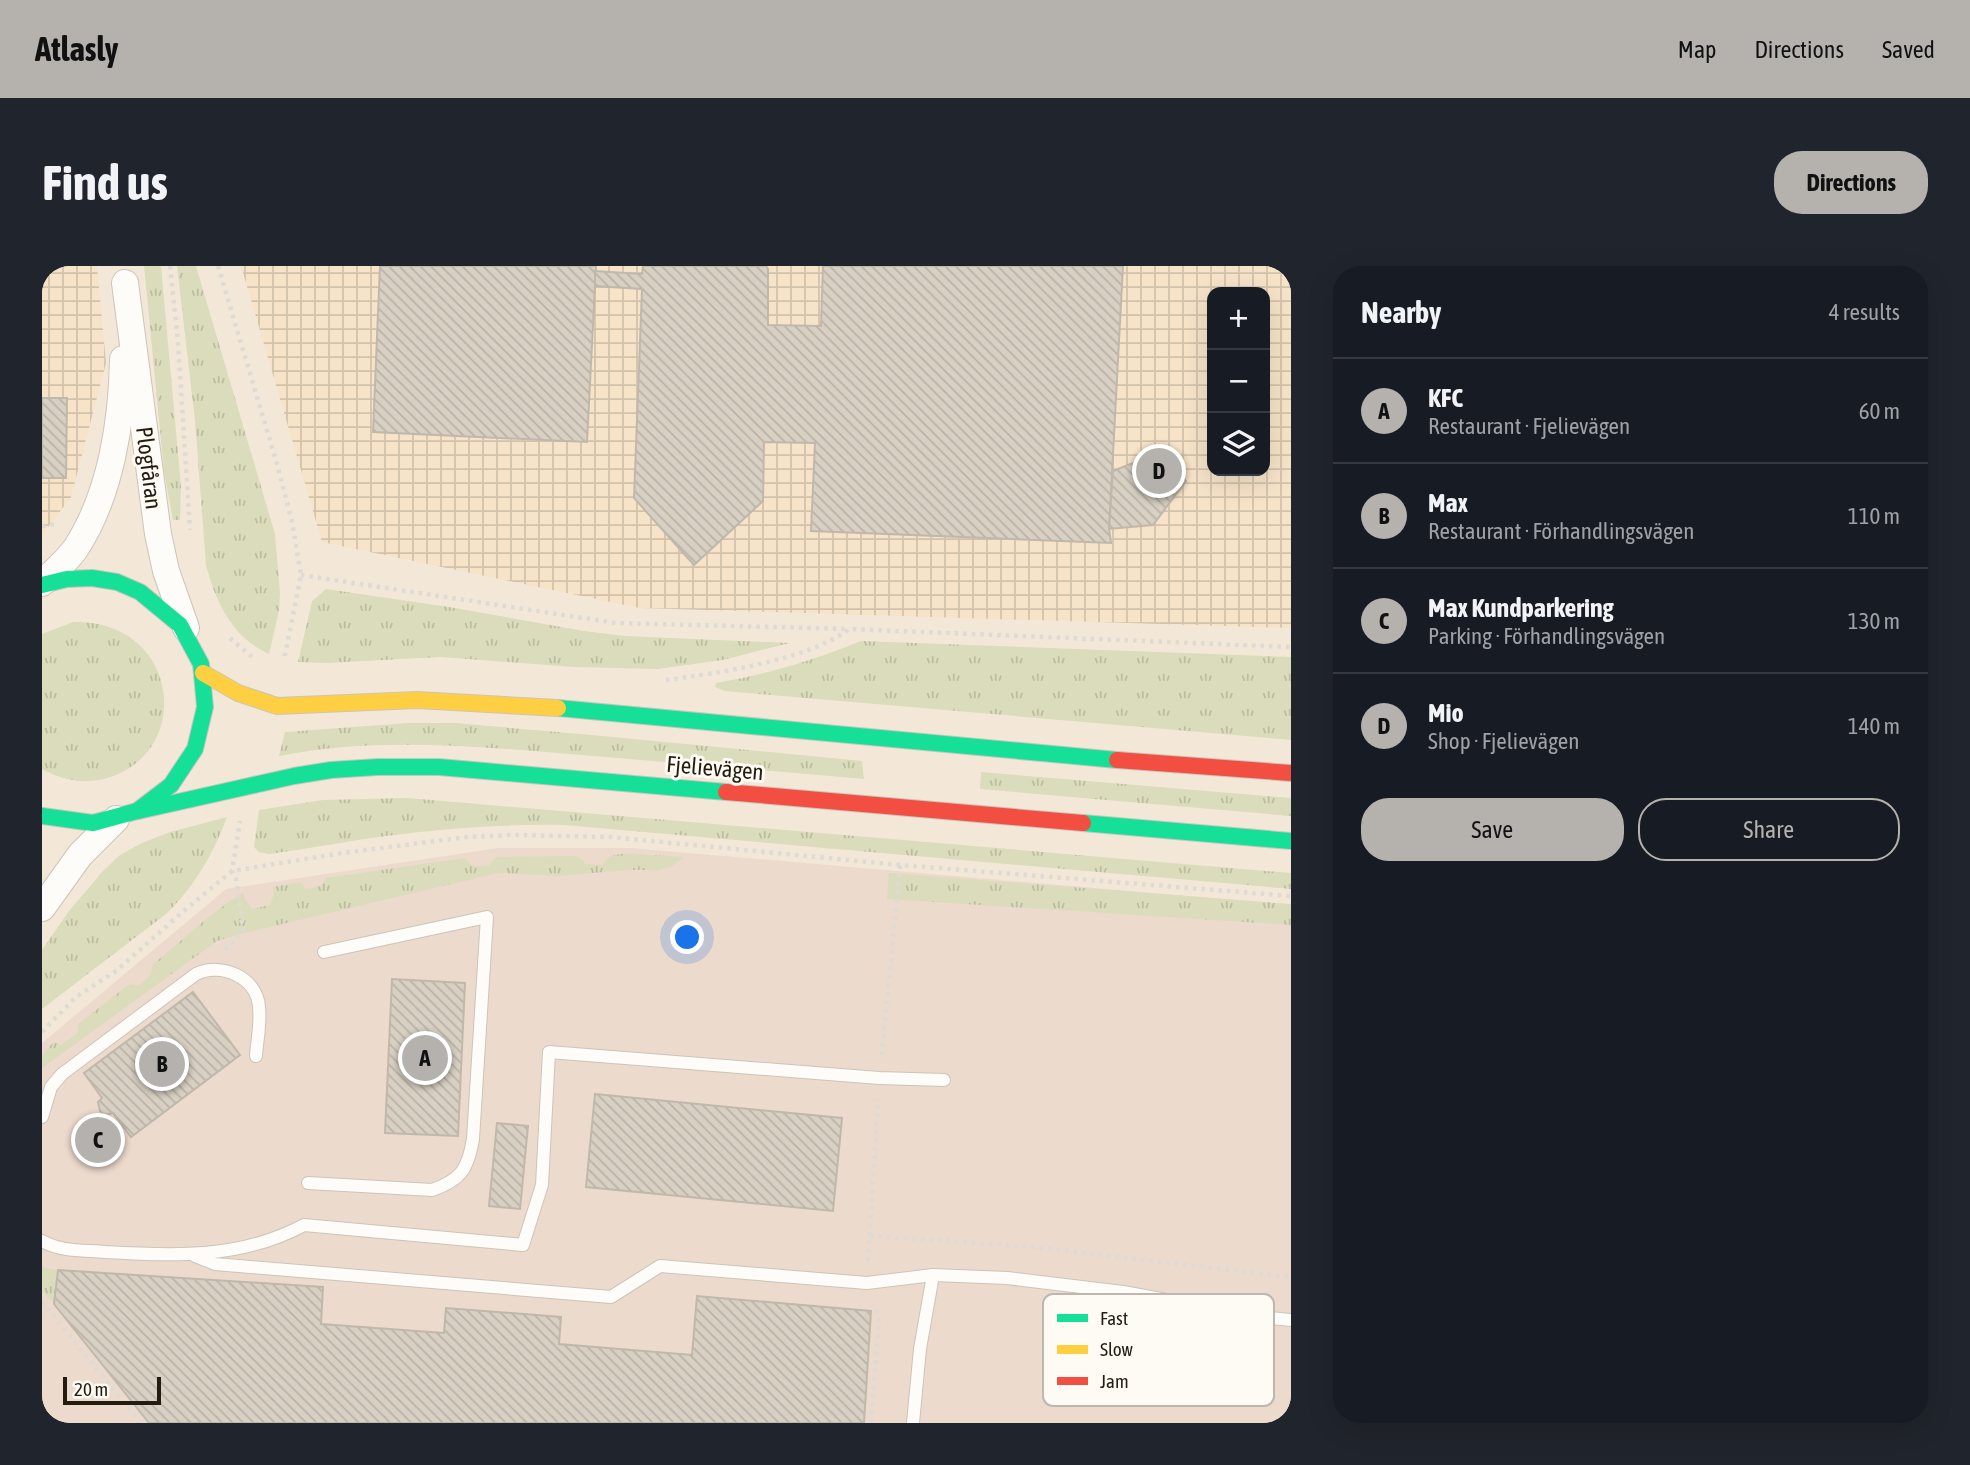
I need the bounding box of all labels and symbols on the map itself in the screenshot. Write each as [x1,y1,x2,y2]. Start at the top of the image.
street label: Plogfåran [131,425,167,511]
pin: D [1136,445,1182,497]
street label: Fjelievägen [665,751,765,785]
your location [670,920,704,954]
pin: A [402,1032,448,1084]
pin: B [139,1038,185,1090]
pin: C [75,1114,121,1166]
legend [1043,1294,1274,1406]
text: Fast [1100,1307,1128,1329]
text: Slow [1100,1338,1134,1360]
text: Jam [1100,1370,1129,1392]
scale bar [63,1374,161,1406]

